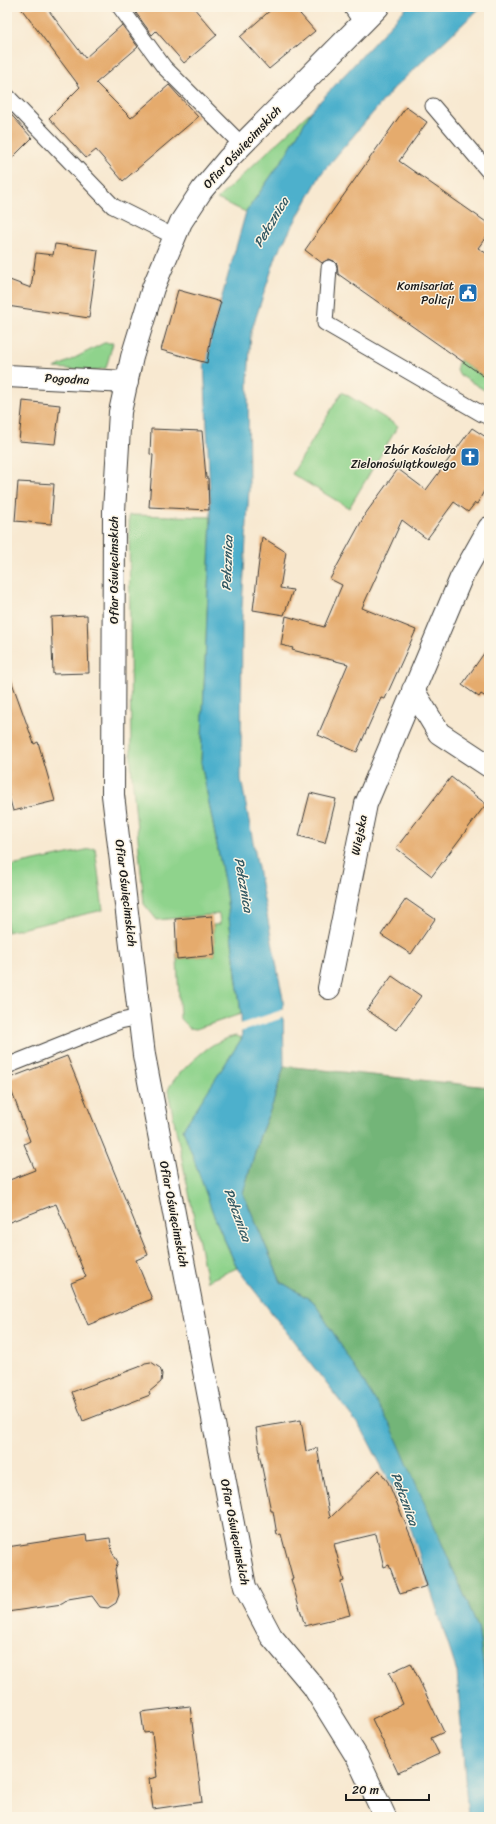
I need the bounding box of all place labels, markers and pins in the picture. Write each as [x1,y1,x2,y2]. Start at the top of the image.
place label: Komisariat Policji [397,275,455,311]
public building icon: Komisariat Policji [457,282,479,304]
place label: Zbór Kościoła Zielonoświątkowego [351,439,456,475]
church icon: Zbór Kościoła Zielonoświątkowego [459,446,481,468]

